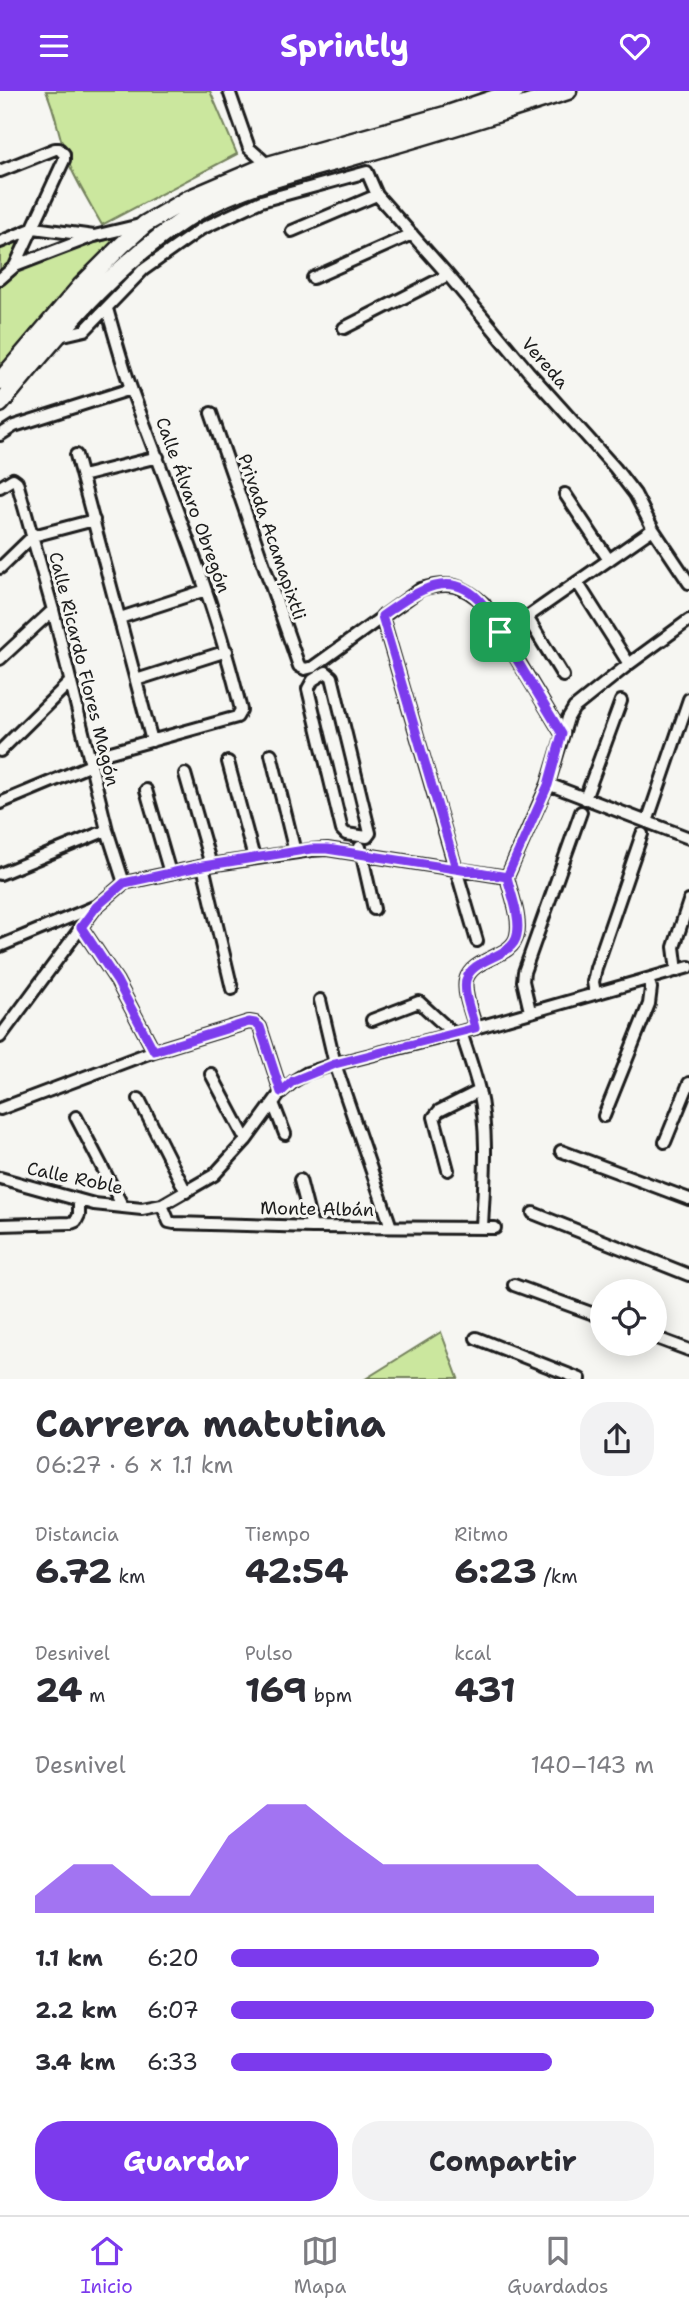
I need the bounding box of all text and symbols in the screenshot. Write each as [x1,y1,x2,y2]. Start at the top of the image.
text: Sprintly [280,24,409,67]
icon: menu [35,27,73,65]
icon: heart [616,27,654,65]
street label: Vereda [516,332,574,394]
street label: Calle Álvaro Obregón [150,414,236,596]
street label: Privada Acamapixtli [232,451,312,623]
street label: Calle Ricardo Flores Magón [43,549,125,789]
pin [470,602,530,662]
icon: arrive [481,613,519,651]
street label: Calle Roble [25,1156,125,1200]
street label: Monte Albán [260,1196,374,1222]
map controls [590,1279,667,1356]
button: locate [590,1279,667,1356]
text: Carrera matutina [35,1398,386,1449]
button: share [580,1402,654,1476]
text: 06:27 · 6 × 1.1 km [35,1450,233,1480]
text: Distancia [35,1522,119,1547]
text: Tiempo [245,1522,310,1547]
text: Ritmo [454,1522,508,1547]
text: 6.72 [35,1547,112,1594]
text: 42:54 [245,1547,349,1594]
text: 6:23 [454,1547,537,1594]
text: km [112,1564,145,1589]
text: /km [537,1564,578,1589]
text: Desnivel [35,1641,110,1666]
text: Pulso [245,1641,293,1666]
text: kcal [454,1641,491,1666]
text: 24 [35,1666,83,1713]
text: 169 [245,1666,307,1713]
text: 431 [454,1666,516,1713]
text: m [83,1683,105,1708]
text: bpm [307,1683,352,1708]
text: Desnivel [35,1750,126,1780]
text: 140–143 m [530,1750,654,1780]
text: 1.1 km [35,1943,103,1973]
text: 6:20 [147,1943,199,1973]
text: 2.2 km [35,1995,117,2025]
text: 6:07 [147,1995,199,2025]
text: 3.4 km [35,2047,115,2077]
text: 6:33 [147,2047,198,2077]
button: Guardar [35,2121,338,2201]
button: Compartir [352,2121,654,2201]
tab: Inicio [81,2232,133,2299]
tab: Mapa [294,2232,346,2299]
tab: Guardados [507,2232,608,2299]

